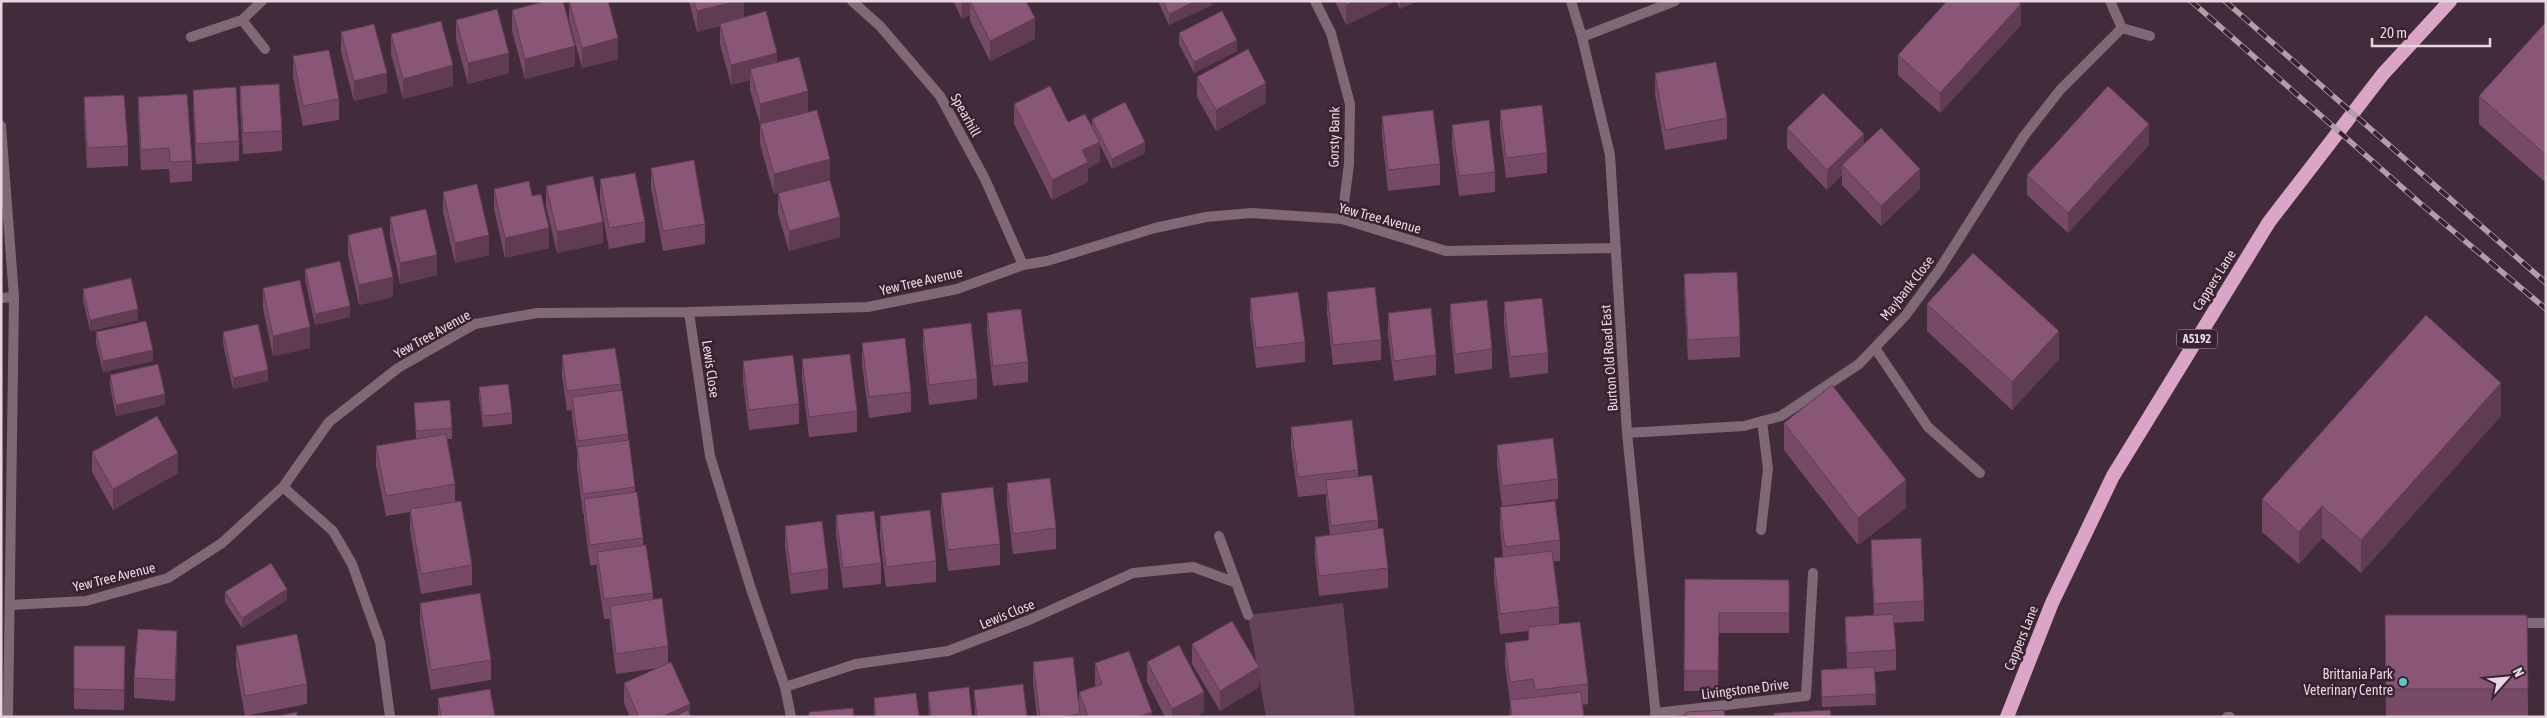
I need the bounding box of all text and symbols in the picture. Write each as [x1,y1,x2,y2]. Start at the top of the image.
scale bar [2372,15,2490,47]
text: 20 m [2380,24,2407,41]
street label: Spearhill [948,91,985,140]
street label: Gorsty Bank [1325,106,1343,168]
street label: Yew Tree Avenue [1337,199,1423,237]
street label: Cappers Lane [2189,247,2239,313]
street label: Maybank Close [1877,253,1937,323]
street label: Yew Tree Avenue [878,264,964,298]
street label: Burton Old Road East [1597,304,1621,412]
street label: Yew Tree Avenue [391,306,473,362]
road number: A5192 [2177,329,2217,348]
street label: Lewis Close [699,339,723,399]
street label: Yew Tree Avenue [71,559,157,595]
street label: Lewis Close [977,596,1037,632]
street label: Cappers Lane [2001,603,2041,673]
north arrow [2482,653,2532,703]
text: N [2510,665,2528,679]
place label: Brittania Park Veterinary Centre [2304,666,2393,698]
street label: Livingstone Drive [1700,676,1790,702]
marker: Brittania Park Veterinary Centre [2397,676,2409,688]

